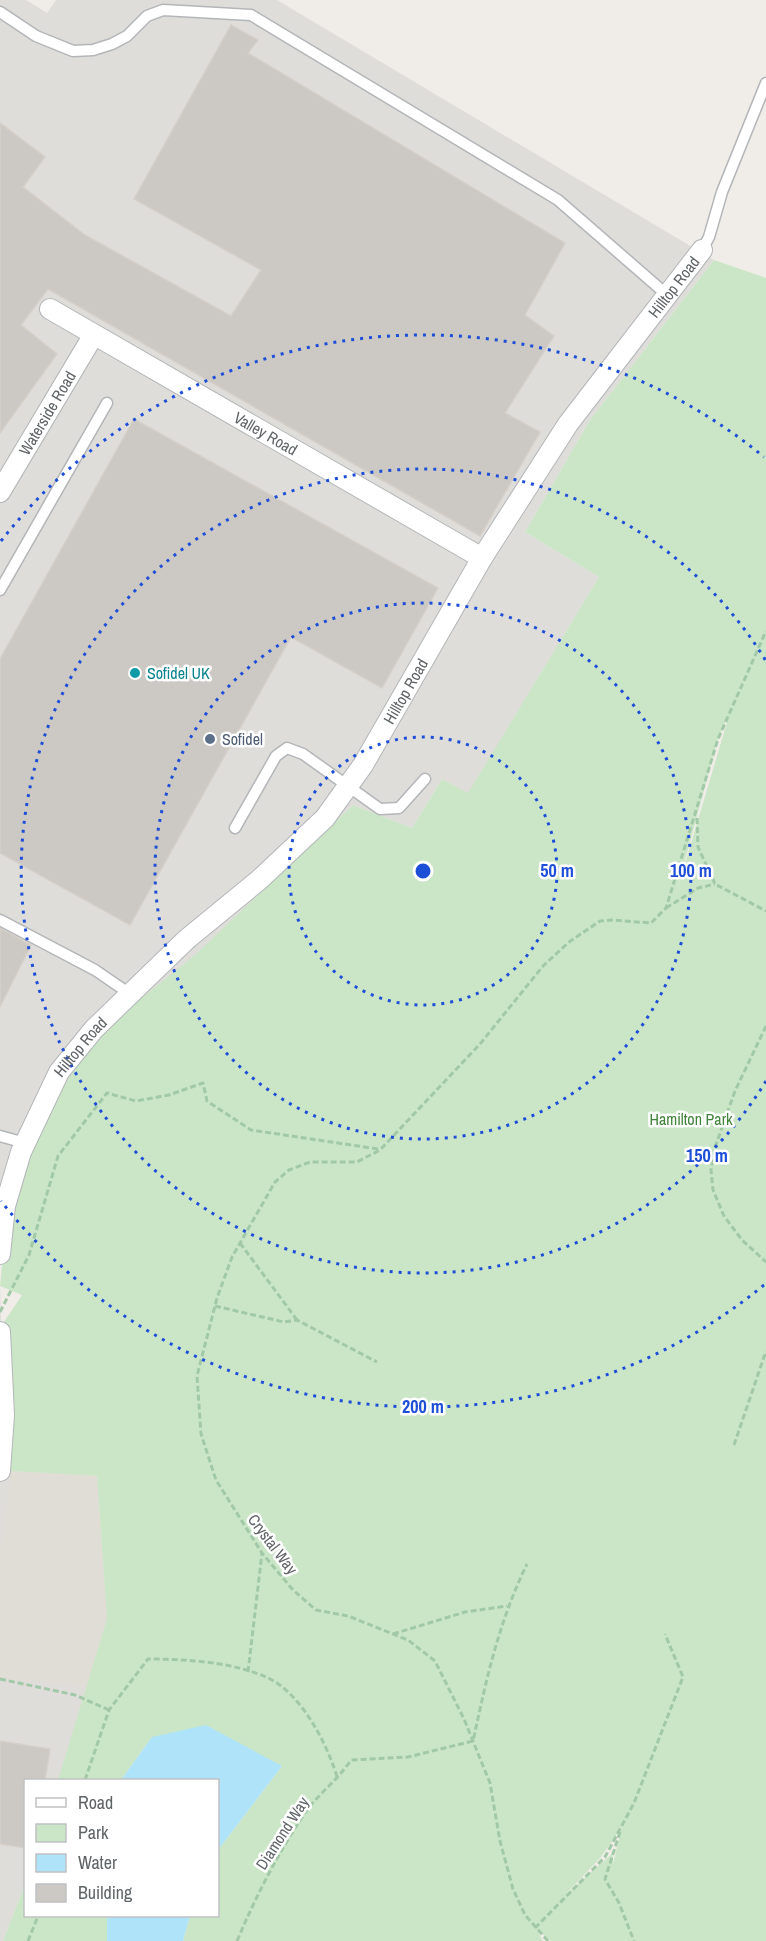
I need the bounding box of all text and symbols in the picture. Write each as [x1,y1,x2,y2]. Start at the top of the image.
street label: Hilltop Road [643,251,704,322]
street label: Waterside Road [13,367,81,459]
street label: Valley Road [230,406,301,460]
street label: Hilltop Road [378,654,433,728]
place label: Sofidel UK [147,662,210,684]
marker: Sofidel UK [128,666,142,680]
place label: Sofidel [222,728,263,750]
marker: Sofidel [203,732,217,746]
text: 50 m [540,858,574,883]
text: 100 m [670,858,712,883]
centre of rings [413,861,433,881]
street label: Hilltop Road [48,1012,111,1081]
park label: Hamilton Park [649,1108,733,1130]
text: 150 m [686,1143,728,1168]
text: 200 m [402,1394,444,1419]
street label: Crystal Way [243,1509,303,1579]
legend [24,1779,219,1917]
text: Road [78,1790,113,1815]
street label: Diamond Way [250,1792,314,1874]
text: Park [78,1820,109,1845]
text: Water [78,1850,117,1875]
text: Building [78,1880,133,1905]

